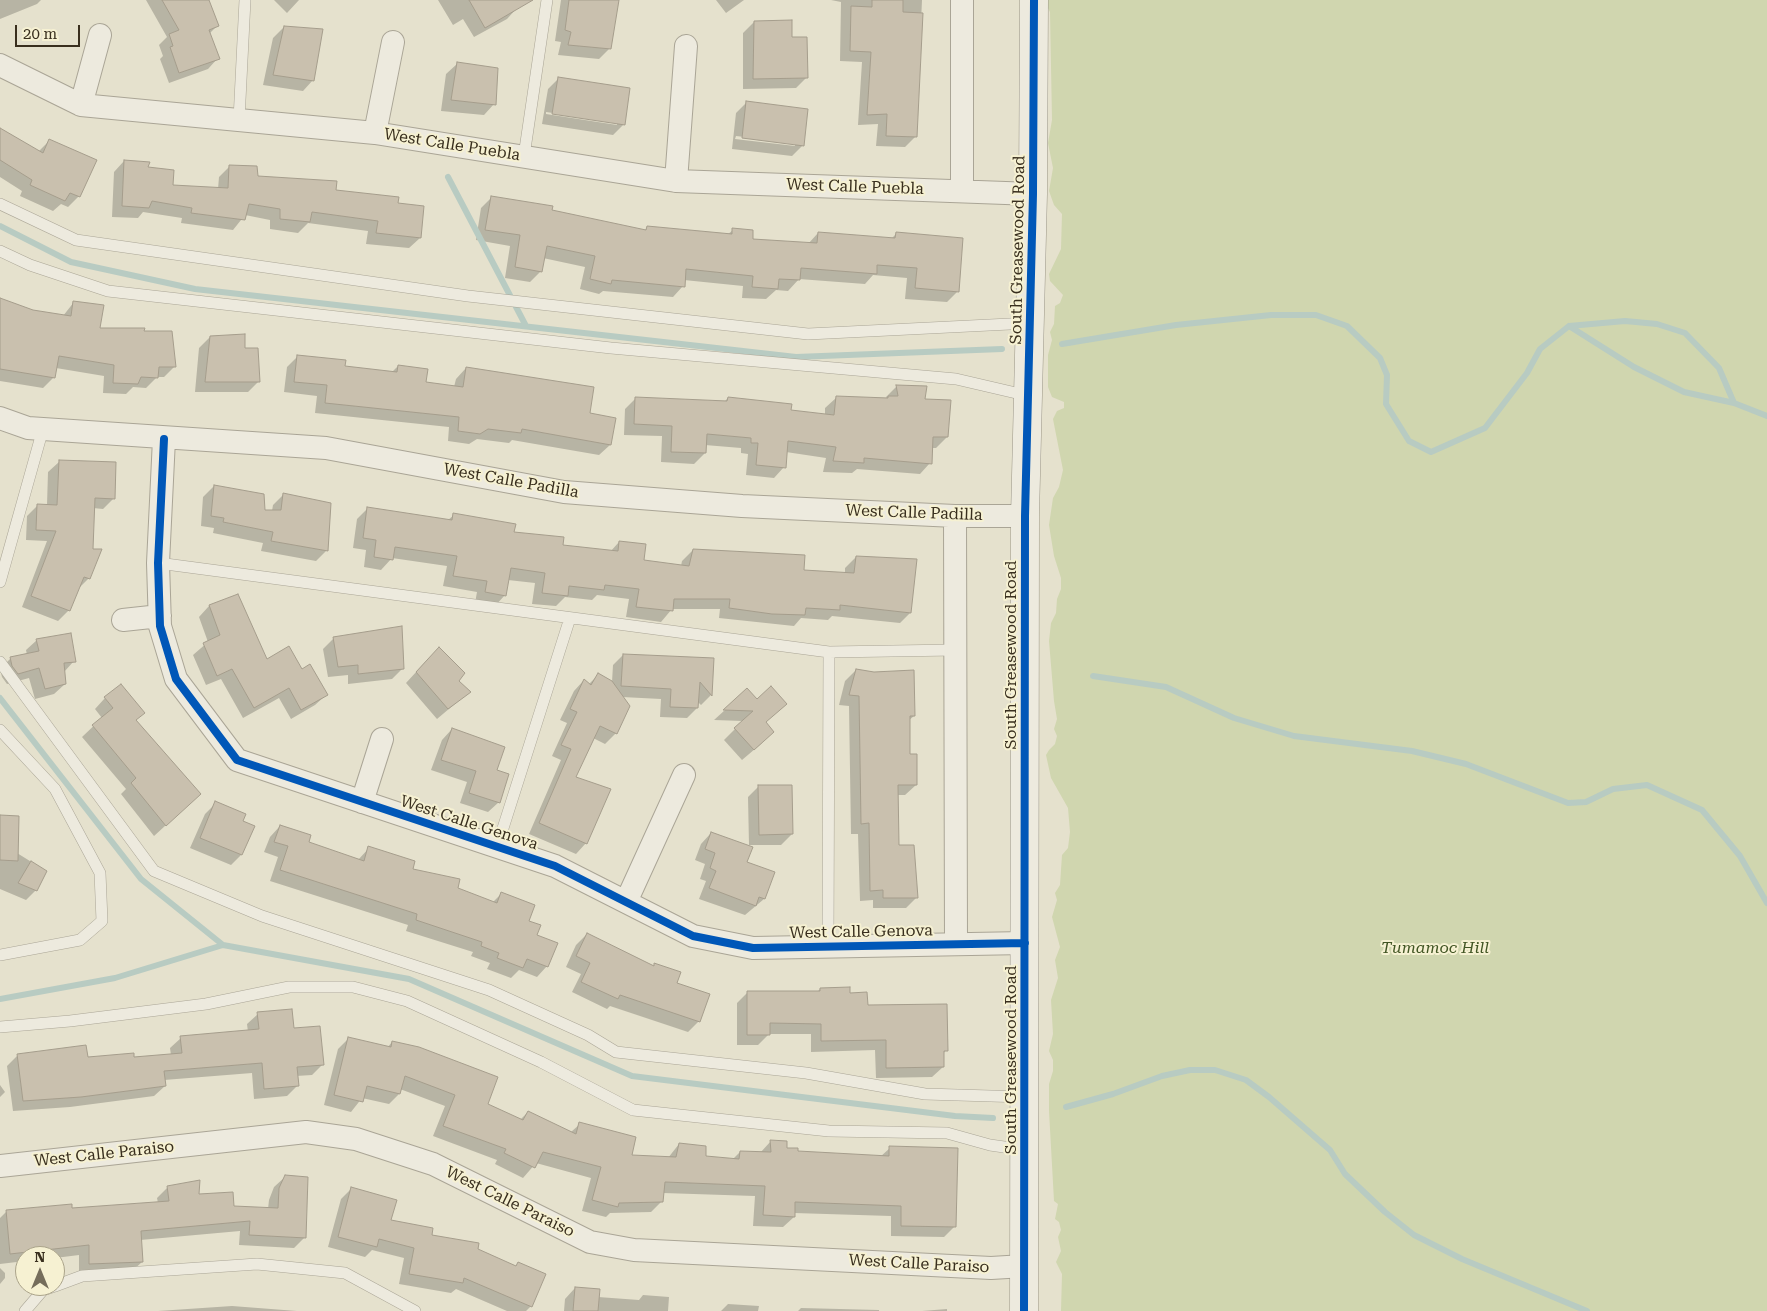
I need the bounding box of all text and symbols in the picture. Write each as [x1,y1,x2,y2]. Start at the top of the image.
scale bar [18,15,82,47]
text: 20 m [23,25,57,43]
street label: West Calle Puebla [382,125,522,165]
street label: South Greasewood Road [1007,155,1029,345]
street label: West Calle Puebla [786,175,924,199]
street label: West Calle Padilla [442,460,580,502]
street label: West Calle Padilla [845,501,983,525]
street label: South Greasewood Road [1001,560,1021,750]
street label: West Calle Genova [398,792,540,854]
street label: West Calle Genova [789,921,933,943]
park label: Tumamoc Hill [1381,938,1489,958]
street label: South Greasewood Road [1001,965,1021,1155]
street label: West Calle Paraiso [33,1137,175,1171]
street label: West Calle Paraiso [442,1162,578,1242]
north arrow [15,1246,65,1296]
text: N [35,1249,45,1265]
street label: West Calle Paraiso [848,1251,990,1277]

